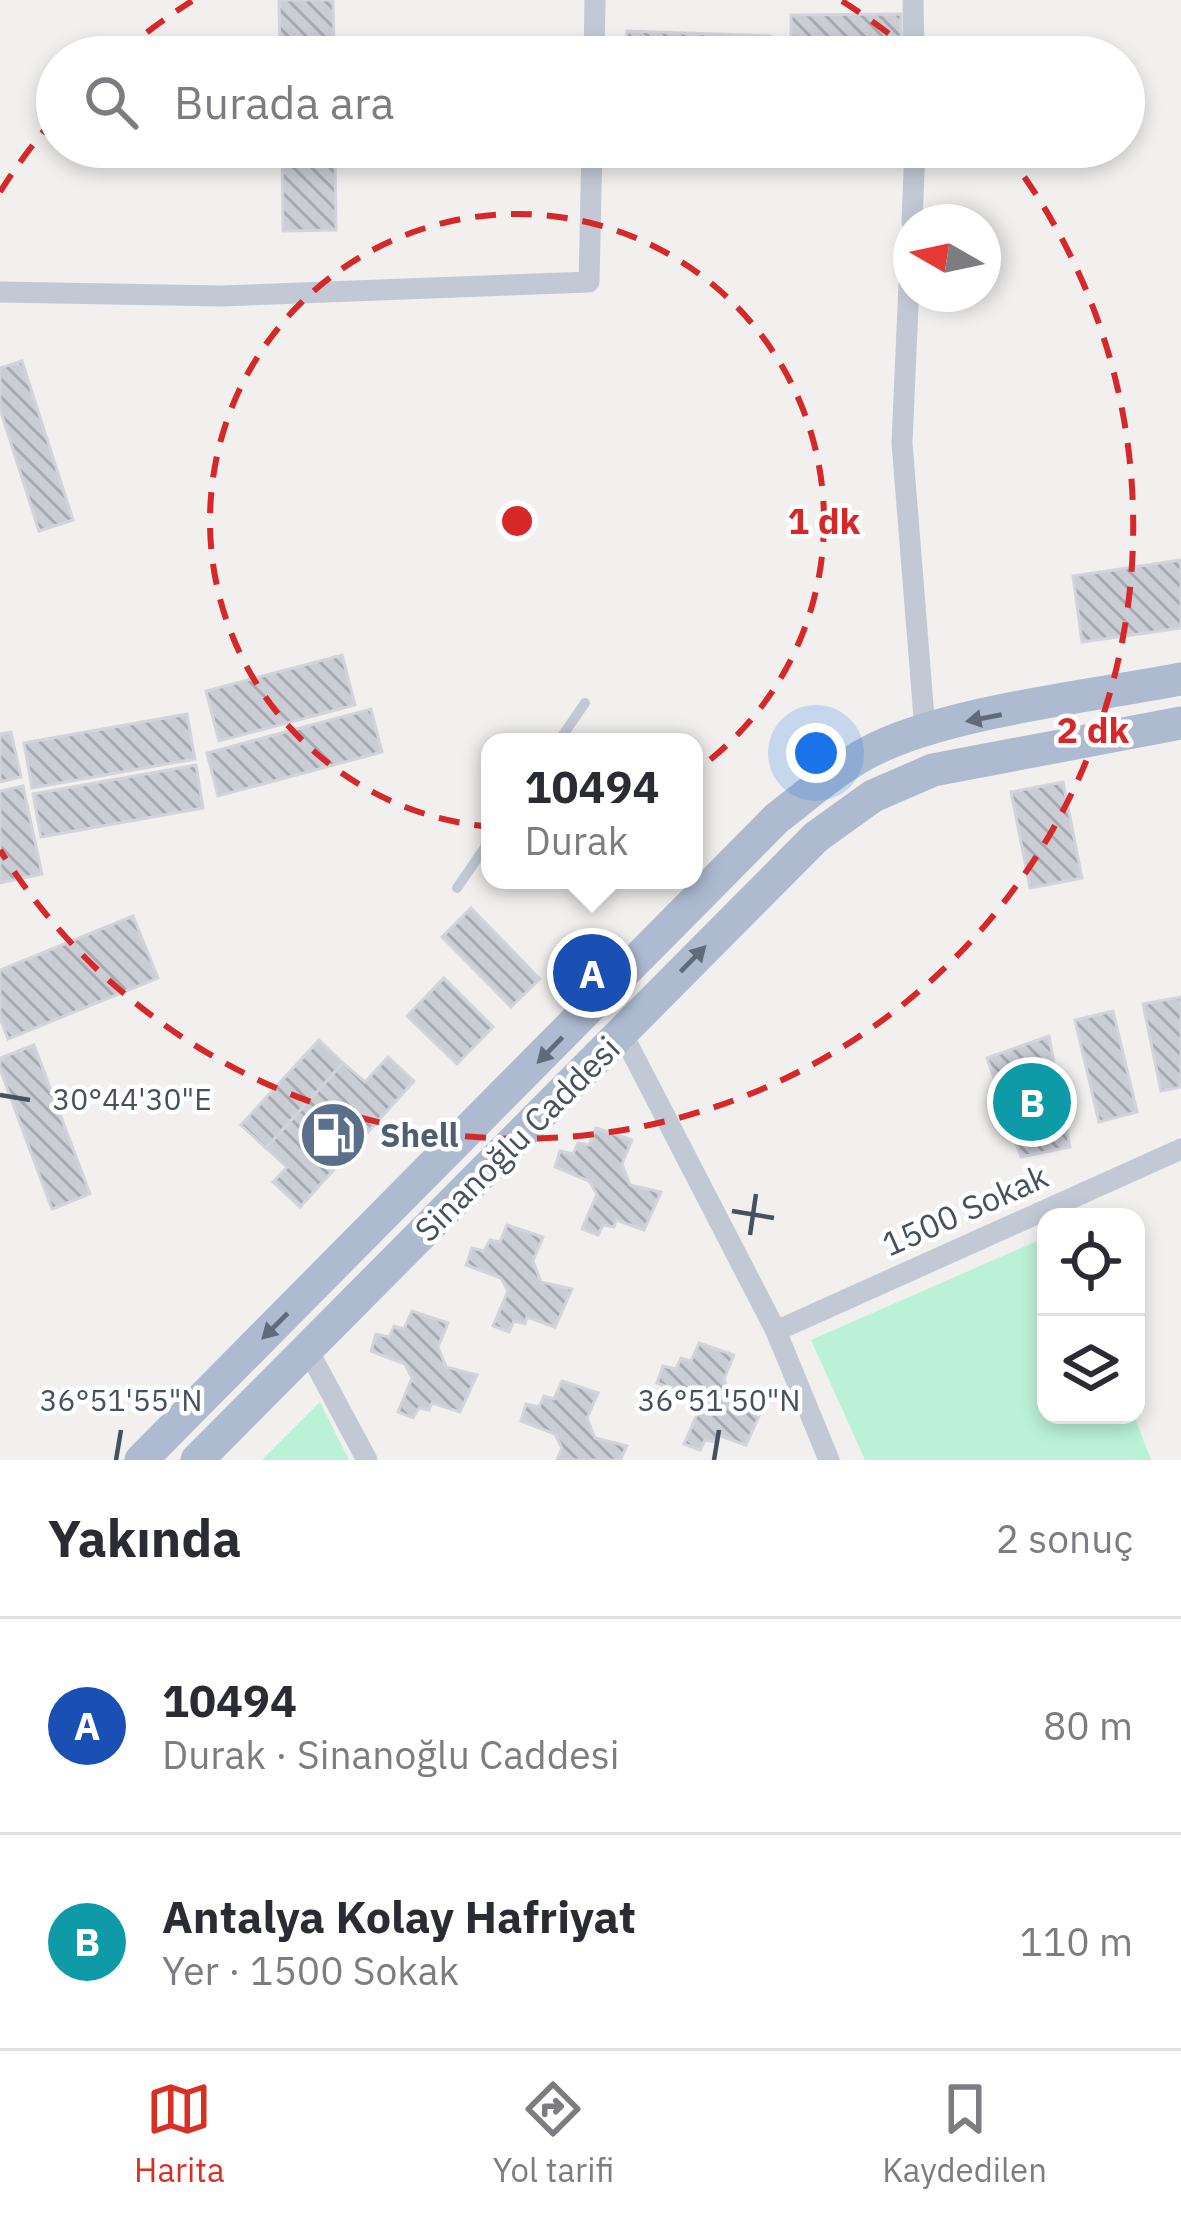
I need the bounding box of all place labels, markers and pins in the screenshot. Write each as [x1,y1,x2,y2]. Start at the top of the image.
centre of rings [496,500,538,542]
pin: A [553,928,631,1018]
pin: B [993,1057,1071,1147]
fuel station icon: Shell [298,1100,368,1170]
place label: Shell [380,1113,459,1156]

